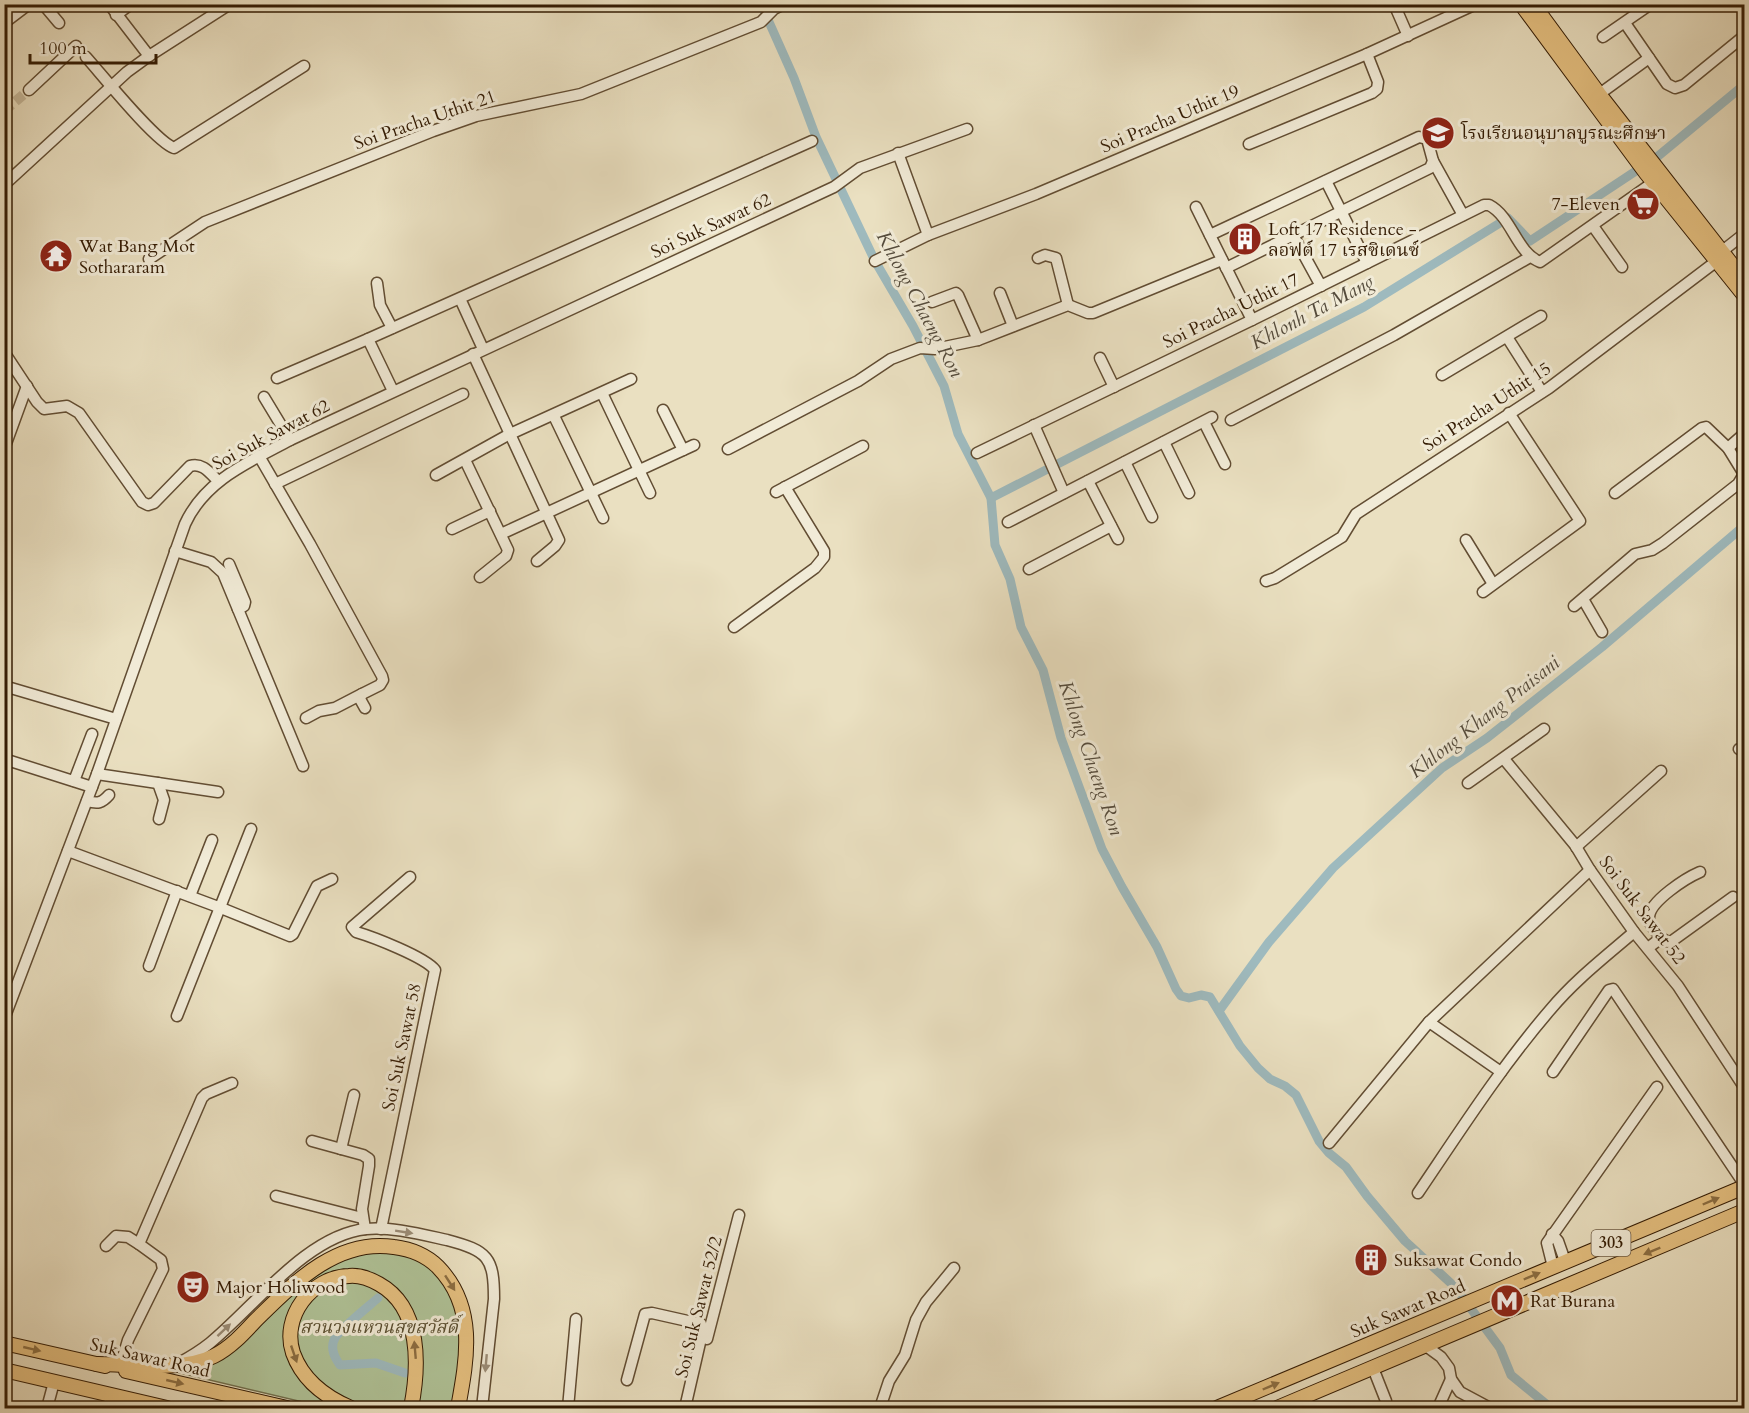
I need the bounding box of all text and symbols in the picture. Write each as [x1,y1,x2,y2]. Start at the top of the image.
scale bar [30,27,156,65]
text: 100 m [39,36,87,61]
street label: Soi Pracha Uthit 19 [1097,78,1243,160]
street label: Soi Pracha Uthit 21 [351,84,499,156]
school or university icon: โรงเรียนอนุบาลบูรณะศึกษา [1420,115,1456,151]
place label: โรงเรียนอนุบาลบูรณะศึกษา [1460,120,1666,146]
supermarket icon: 7-Eleven [1625,186,1661,222]
street label: Soi Suk Sawat 62 [647,187,775,265]
place label: 7-Eleven [1551,192,1621,217]
place label: Loft 17 Residence - ลอฟต์ 17 เรสซิเดนซ์ [1268,217,1419,263]
building icon: Loft 17 Residence - ลอฟต์ 17 เรสซิเดนซ์ [1227,221,1263,257]
water label: Khlong Chaeng Ron [870,226,970,382]
place label: Wat Bang Mot Sothararam [78,234,195,280]
temple icon: Wat Bang Mot Sothararam [38,238,74,274]
street label: Soi Pracha Uthit 17 [1159,267,1303,355]
water label: Khlonh Ta Mang [1246,268,1379,356]
street label: Soi Pracha Uthit 15 [1418,356,1556,458]
street label: Soi Suk Sawat 62 [208,393,334,477]
water label: Khlong Khang Praisani [1403,649,1566,785]
water label: Khlong Chaeng Ron [1052,677,1130,839]
street label: Soi Suk Sawat 52 [1593,851,1691,969]
street label: Soi Suk Sawat 58 [376,981,428,1113]
one-way arrow [1703,1196,1721,1206]
one-way arrow [395,1228,414,1237]
road number: 303 [1592,1230,1630,1256]
street label: Soi Suk Sawat 52/2 [669,1234,729,1380]
building icon: Suksawat Condo [1353,1242,1389,1278]
one-way arrow [1643,1247,1661,1256]
place label: Suksawat Condo [1394,1248,1522,1273]
theatre icon: Major Holiwood [175,1269,211,1305]
one-way arrow [1523,1271,1541,1281]
street label: Suk Sawat Road [1347,1273,1470,1344]
one-way arrow [444,1274,456,1290]
place label: Major Holiwood [216,1275,345,1300]
metro station icon: Rat Burana [1489,1283,1525,1319]
place label: Rat Burana [1530,1289,1615,1314]
park label: สวนวงแหวนสุขสวัสดิ์ [300,1313,463,1340]
one-way arrow [216,1324,230,1338]
street label: Suk Sawat Road [88,1332,213,1384]
one-way arrow [410,1341,420,1360]
one-way arrow [23,1345,42,1354]
one-way arrow [290,1345,300,1363]
one-way arrow [481,1353,491,1372]
one-way arrow [165,1378,184,1388]
one-way arrow [1262,1381,1280,1390]

